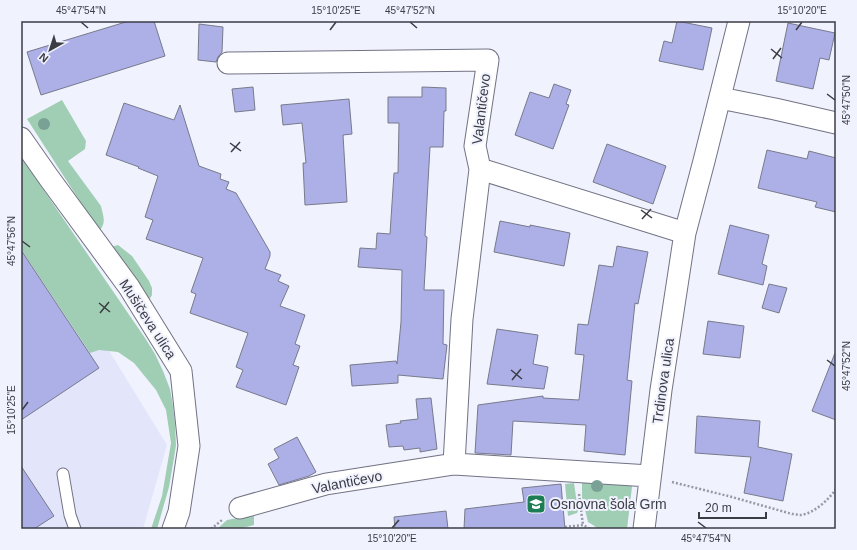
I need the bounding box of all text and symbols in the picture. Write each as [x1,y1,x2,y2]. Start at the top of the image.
text: 45°47'54"N [56,5,106,16]
text: 15°10'25"E [311,5,361,16]
text: 45°47'52"N [385,5,435,16]
text: 15°10'20"E [777,5,827,16]
north arrow [30,30,70,70]
text: N [37,51,51,65]
street label: Valantičevo [469,72,493,145]
text: 45°47'50"N [841,75,852,125]
text: 45°47'56"N [6,216,17,266]
street label: Mušičeva ulica [116,276,180,362]
street label: Trdinova ulica [649,337,677,425]
text: 45°47'52"N [841,341,852,391]
text: 15°10'25"E [6,385,17,435]
street label: Valantičevo [310,467,384,497]
school or university icon: Osnovna šola Grm [525,493,547,515]
scale bar [699,494,766,520]
place label: Osnovna šola Grm [550,496,667,512]
text: 20 m [705,501,732,515]
text: 15°10'20"E [367,533,417,544]
text: 45°47'54"N [681,533,731,544]

